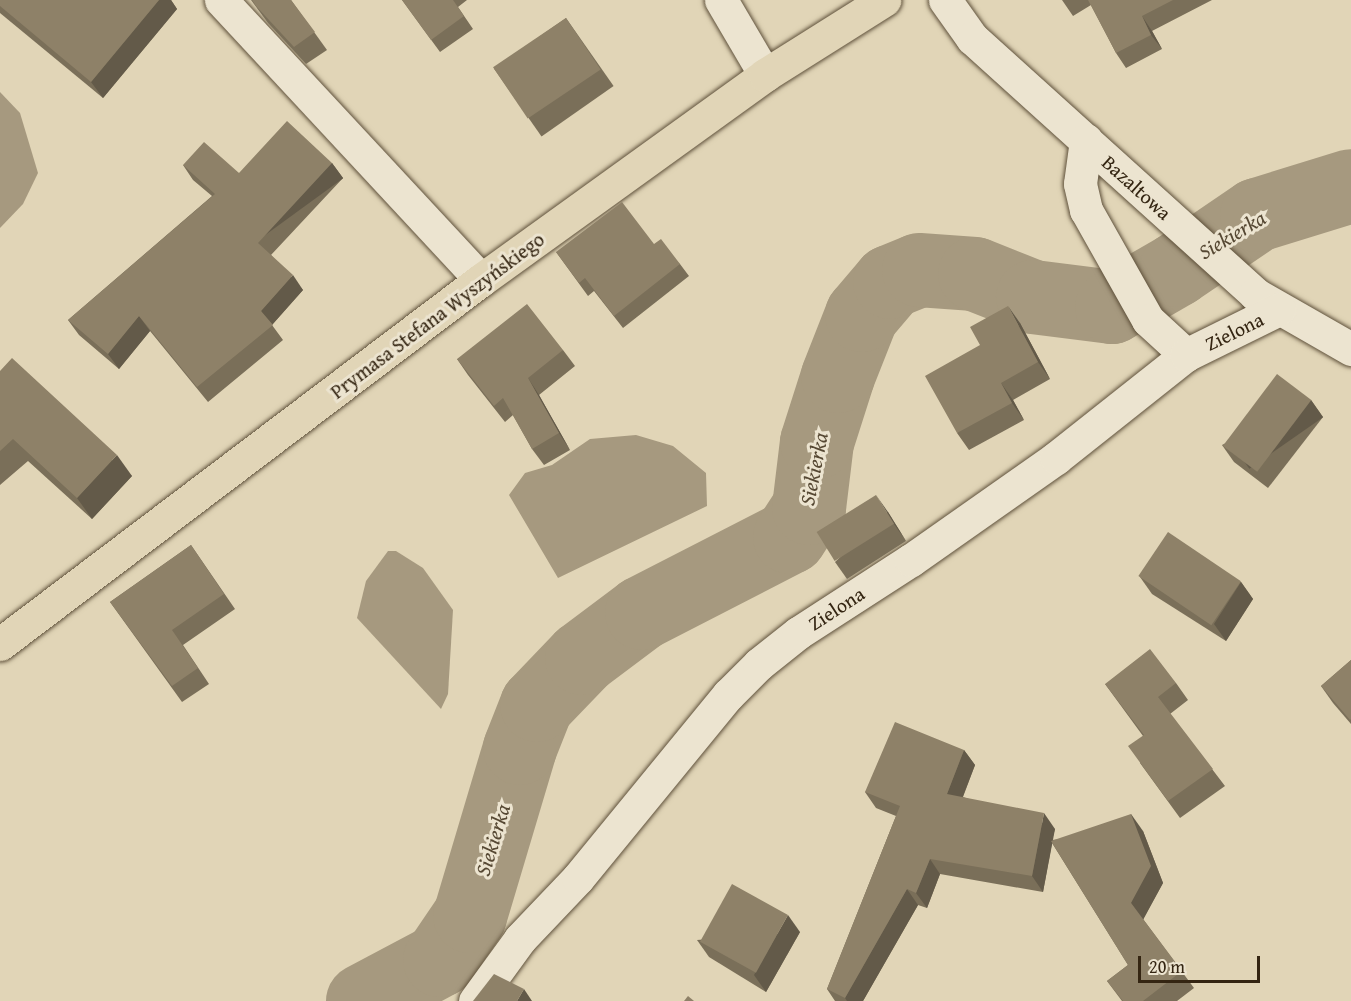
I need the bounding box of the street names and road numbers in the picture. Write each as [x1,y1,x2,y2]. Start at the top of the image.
street label: Bazaltowa [1097,150,1177,224]
street label: Prymasa Stefana Wyszyńskiego [325,227,549,403]
street label: Zielona [1201,307,1267,355]
street label: Zielona [803,581,869,635]

